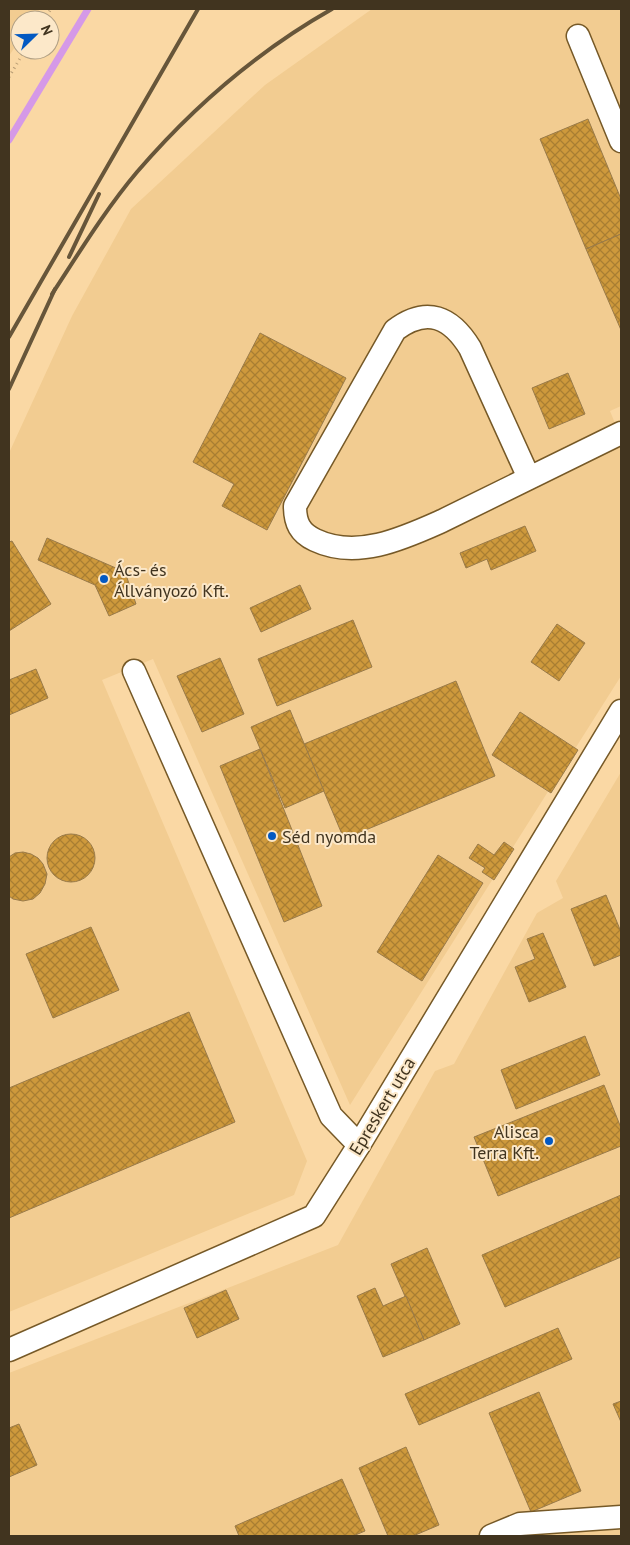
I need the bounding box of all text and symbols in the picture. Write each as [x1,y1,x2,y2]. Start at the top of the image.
north arrow [10,10,60,60]
text: N [37,22,57,38]
place label: Ács- és Állványozó Kft. [114,558,229,602]
marker: Ács- és Állványozó Kft. [98,573,110,585]
place label: Séd nyomda [282,825,376,848]
marker: Séd nyomda [266,830,278,842]
street label: Epreskert utca [344,1053,420,1159]
place label: Alisca Terra Kft. [470,1120,539,1164]
marker: Alisca Terra Kft. [543,1135,555,1147]

